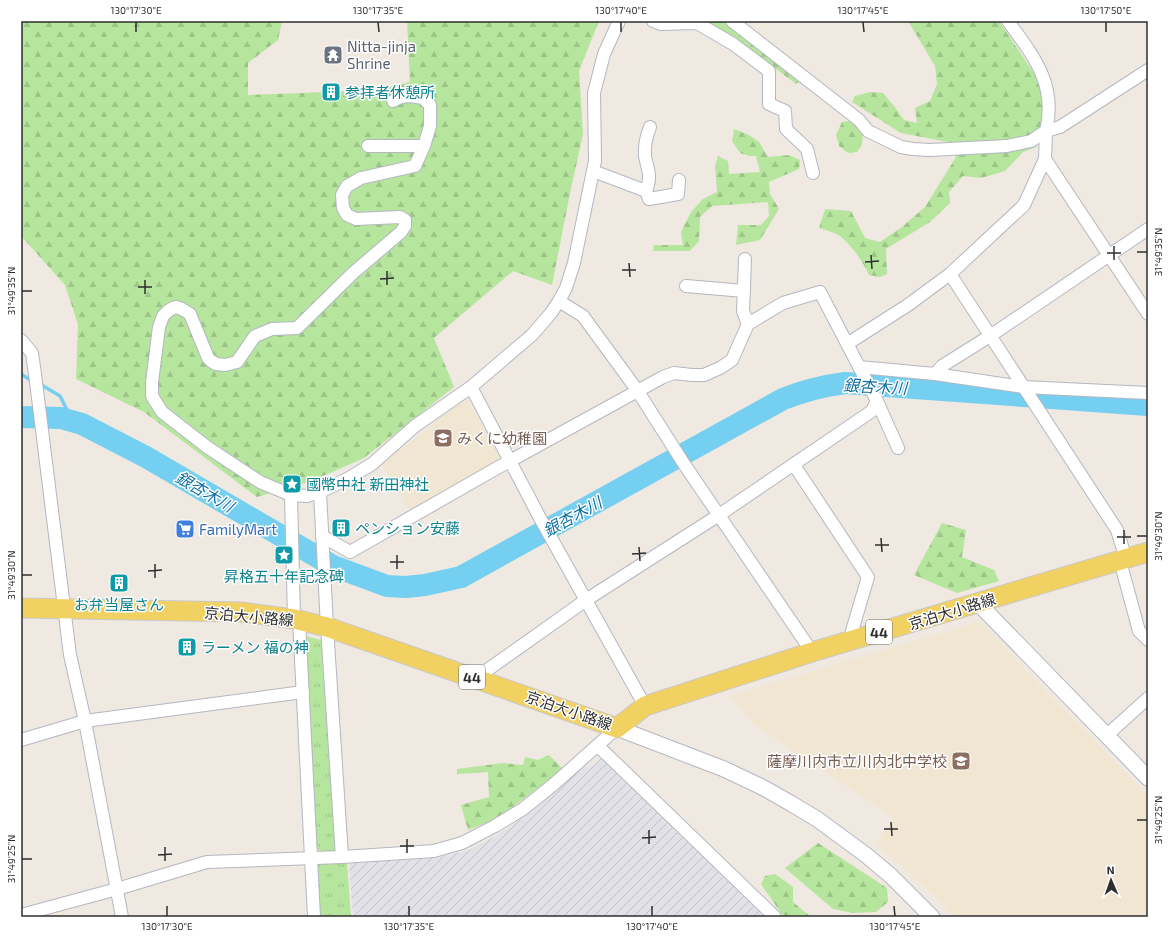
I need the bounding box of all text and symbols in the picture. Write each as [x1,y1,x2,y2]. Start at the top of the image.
text: 130°17'30"E [110,4,162,16]
text: 130°17'35"E [353,4,404,16]
text: 130°17'40"E [595,4,647,16]
text: 130°17'45"E [838,4,889,16]
text: 130°17'50"E [1081,4,1132,16]
place label: Nitta-jinja Shrine [347,37,416,72]
temple icon: Nitta-jinja Shrine [322,44,344,66]
building icon: 参拝者休憩所 [320,81,342,103]
place label: 参拝者休憩所 [345,83,435,101]
text: 31°49'35"N [1152,228,1164,276]
text: 31°49'35"N [5,267,17,315]
water label: 銀杏木川 [843,375,909,397]
school or university icon: みくに幼稚園 [432,427,454,449]
place label: みくに幼稚園 [457,429,547,447]
water label: 銀杏木川 [173,467,239,516]
place icon: 國幣中社 新田神社 [281,473,303,495]
place label: 國幣中社 新田神社 [306,475,429,493]
water label: 銀杏木川 [539,491,606,540]
text: 31°49'30"N [1152,511,1164,561]
building icon: ペンション安藤 [330,517,352,539]
supermarket icon: FamilyMart [174,518,196,540]
place label: ペンション安藤 [355,519,460,537]
place label: FamilyMart [199,520,277,538]
place icon: 昇格五十年記念碑 [273,544,295,566]
text: 31°49'30"N [5,550,17,600]
place label: 昇格五十年記念碑 [224,567,344,585]
building icon: お弁当屋さん [108,572,130,594]
street label: 京泊大小路線 [906,589,998,633]
place label: お弁当屋さん [74,595,164,613]
street label: 京泊大小路線 [203,603,295,629]
road number: 44 [866,620,892,644]
building icon: ラーメン 福の神 [176,636,198,658]
place label: ラーメン 福の神 [201,638,309,656]
road number: 44 [459,665,485,689]
street label: 京泊大小路線 [524,687,614,733]
school or university icon: 薩摩川内市立川内北中学校 [950,750,972,772]
place label: 薩摩川内市立川内北中学校 [767,752,947,770]
text: 31°49'25"N [1152,796,1164,844]
text: 31°49'25"N [5,835,17,883]
north arrow [1091,860,1131,900]
text: N [1106,863,1115,876]
text: 130°17'30"E [141,920,193,932]
text: 130°17'35"E [384,920,435,932]
text: 130°17'40"E [626,920,678,932]
text: 130°17'45"E [870,920,921,932]

